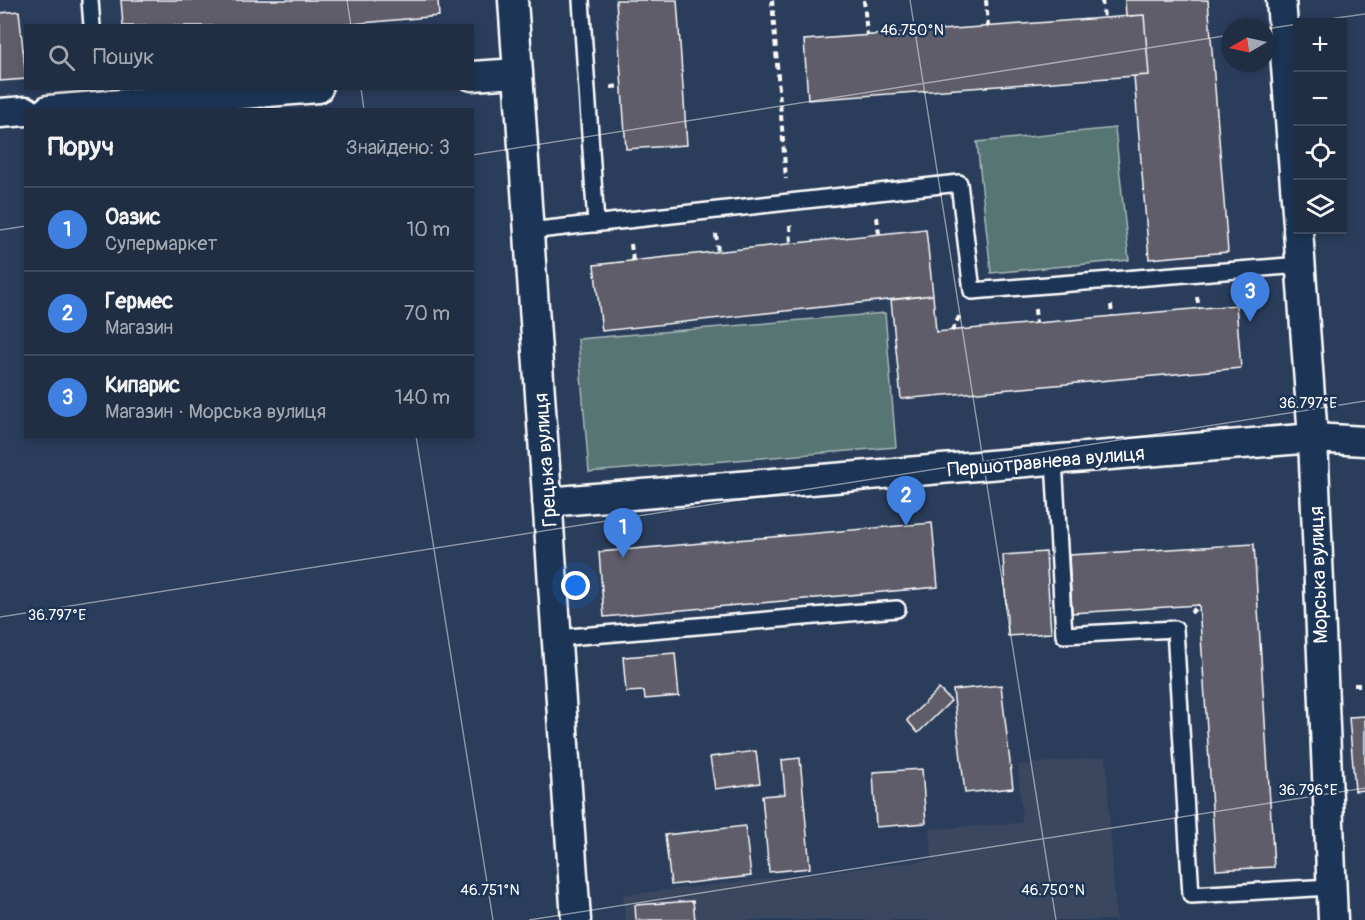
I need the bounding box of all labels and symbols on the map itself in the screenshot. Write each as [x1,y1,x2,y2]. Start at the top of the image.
north arrow [1221,18,1275,72]
text: 46.750°N [880,21,944,40]
pin: 3 [1230,272,1270,322]
street label: Грецька вулиця [528,392,563,528]
text: 36.797°E [1279,394,1337,413]
street label: Першотравнева вулиця [946,440,1146,483]
pin: 2 [886,476,926,526]
street label: Морська вулиця [1304,506,1333,644]
pin: 1 [604,508,642,558]
your location [561,571,590,600]
text: 36.797°E [28,606,86,625]
text: 36.796°E [1278,781,1338,800]
text: 46.751°N [460,881,520,900]
text: 46.750°N [1021,881,1085,900]

